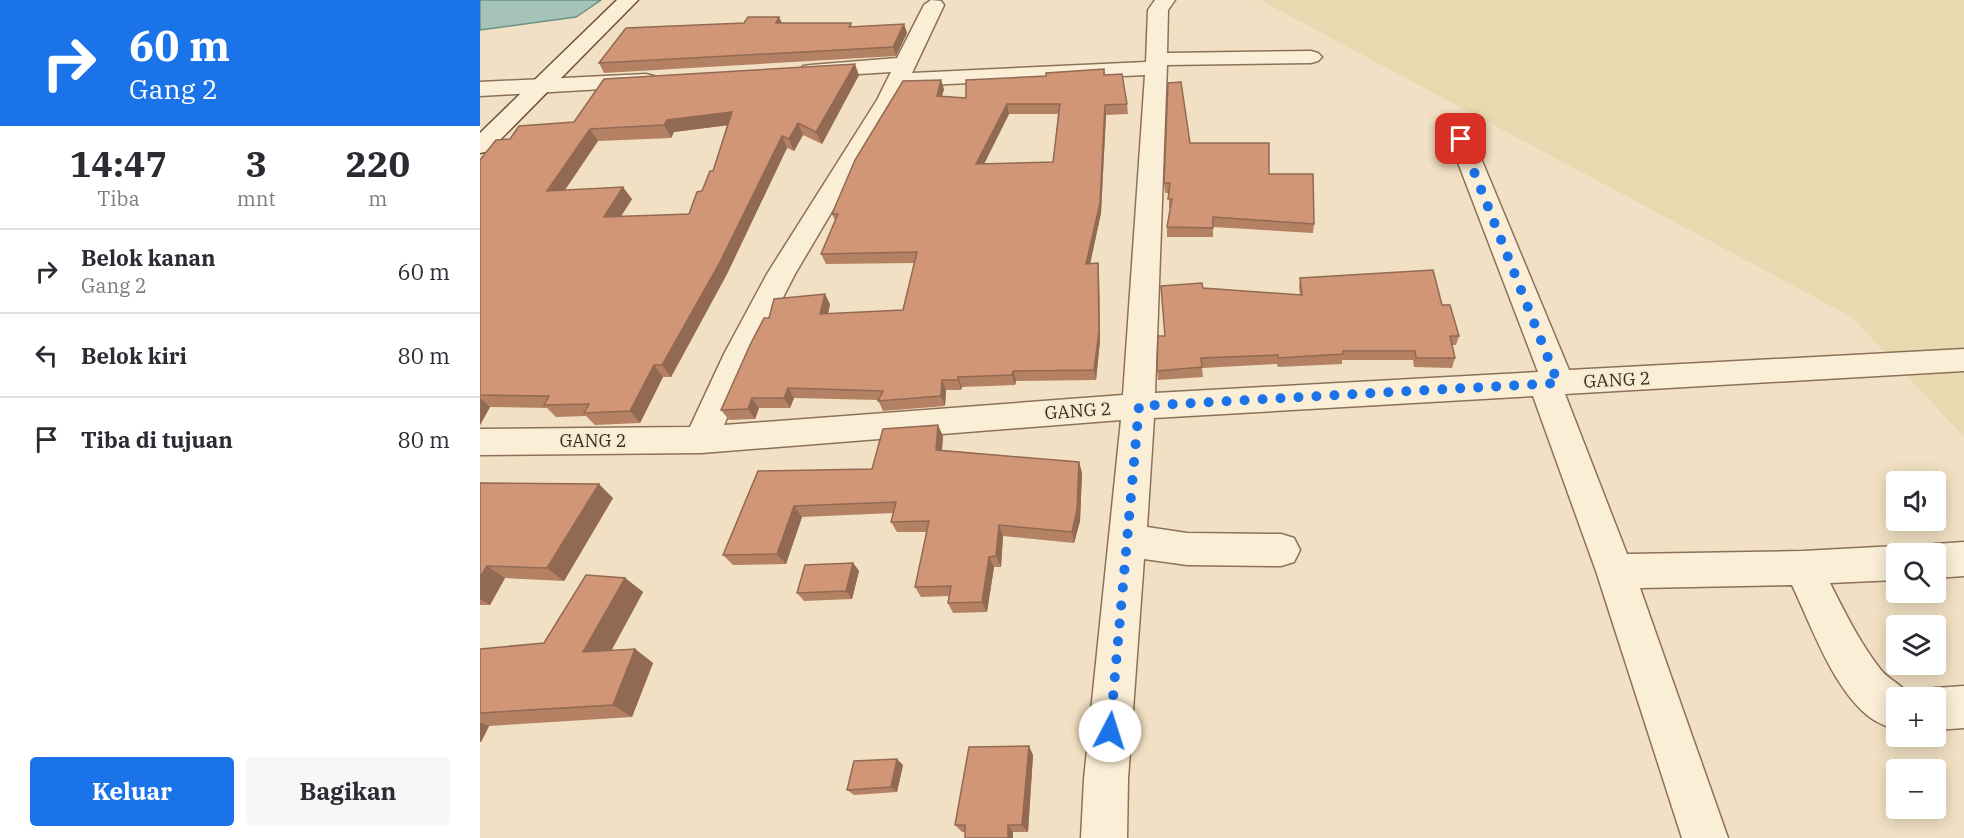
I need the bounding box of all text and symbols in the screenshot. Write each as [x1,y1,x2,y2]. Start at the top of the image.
text: 60 m [129,18,230,73]
icon: right [30,24,108,102]
text: Gang 2 [129,71,218,106]
pin [1435,113,1486,164]
icon: arrive [1444,122,1477,155]
text: 14:47 [70,140,167,187]
text: 3 [245,140,267,187]
text: 220 [345,140,410,187]
text: Tiba [97,185,140,212]
text: mnt [237,185,276,212]
text: m [368,185,387,212]
text: Belok kanan [81,243,216,272]
icon: right [30,255,63,288]
text: 60 m [398,257,450,286]
text: Gang 2 [81,272,147,299]
icon: left [30,339,63,372]
text: Belok kiri [81,341,187,370]
text: 80 m [398,341,450,370]
street label: GANG 2 [1583,366,1651,393]
street label: GANG 2 [1044,397,1112,424]
icon: arrive [30,423,63,456]
text: Tiba di tujuan [81,425,233,454]
text: 80 m [398,425,450,454]
street label: GANG 2 [559,429,627,452]
map controls [1886,471,1946,819]
button: sound [1886,471,1946,531]
button: search [1886,543,1946,603]
button: layers [1886,615,1946,675]
button: + [1886,687,1946,747]
position arrow [1078,699,1142,763]
button: Keluar [30,757,234,826]
button: Bagikan [246,757,450,826]
button: − [1886,759,1946,819]

